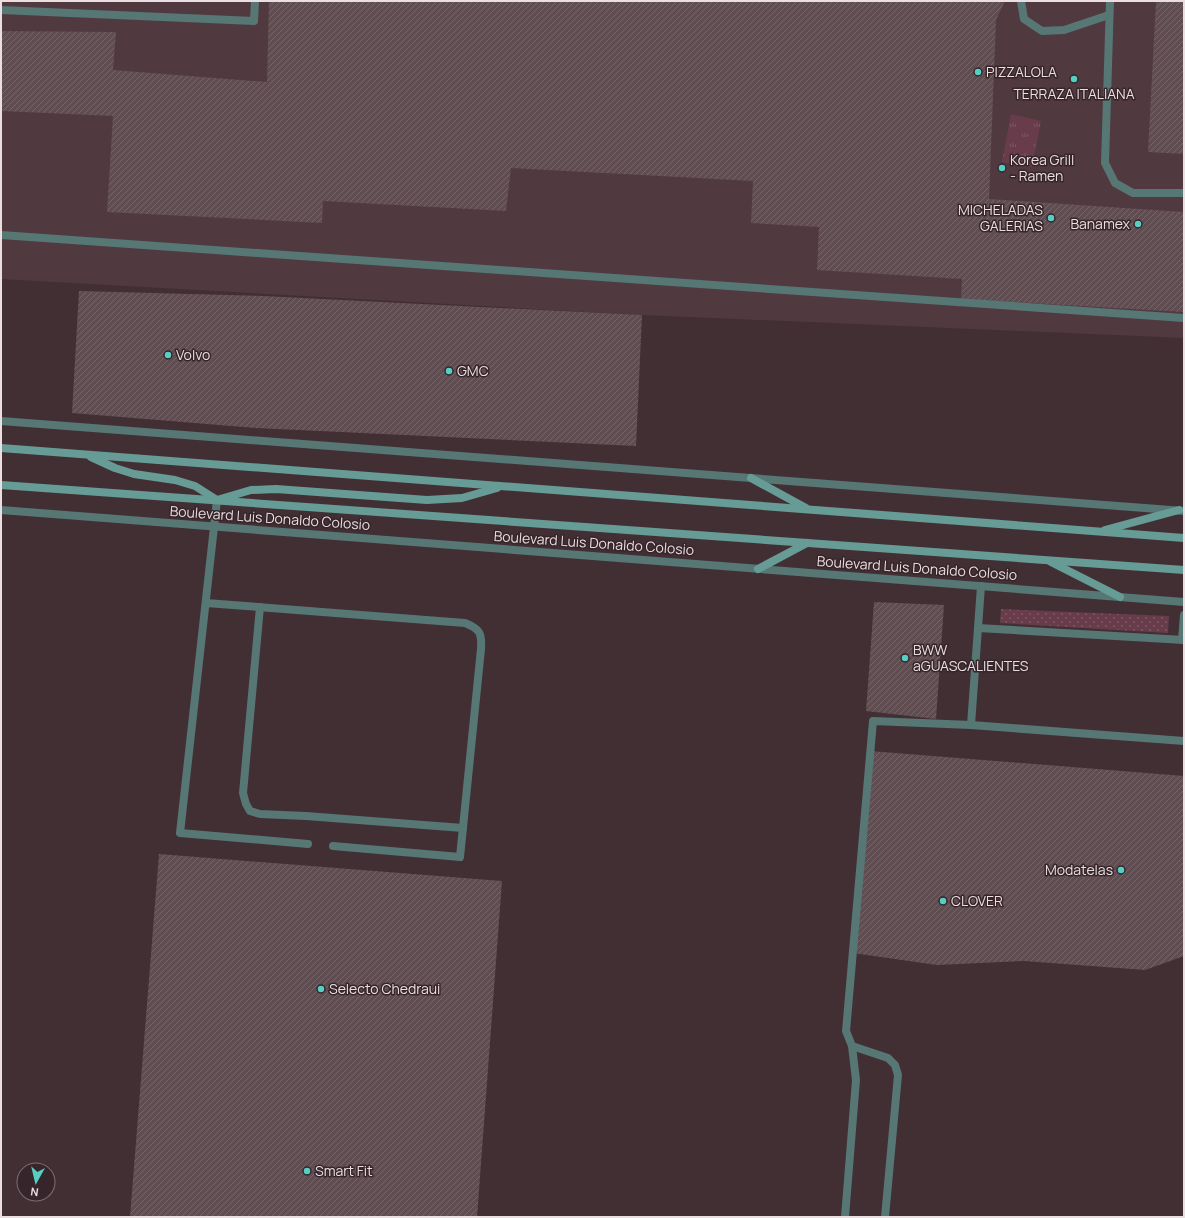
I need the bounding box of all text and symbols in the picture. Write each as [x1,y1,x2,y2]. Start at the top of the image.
place label: PIZZALOLA [986,62,1057,81]
marker: PIZZALOLA [973,67,983,77]
marker: TERRAZA ITALIANA [1069,74,1079,84]
place label: TERRAZA ITALIANA [1013,84,1135,103]
place label: Korea Grill - Ramen [1010,150,1074,185]
marker: Korea Grill - Ramen [997,163,1007,173]
place label: MICHELADAS GALERIAS [958,200,1043,235]
marker: MICHELADAS GALERIAS [1046,213,1056,223]
place label: Banamex [1070,214,1131,233]
marker: Banamex [1133,219,1143,229]
place label: Volvo [176,345,210,364]
marker: Volvo [163,350,173,360]
place label: GMC [457,361,489,380]
marker: GMC [444,366,454,376]
street label: Boulevard Luis Donaldo Colosio [169,501,371,534]
street label: Boulevard Luis Donaldo Colosio [493,526,695,559]
street label: Boulevard Luis Donaldo Colosio [816,551,1018,584]
place label: BWW aGUASCALIENTES [913,640,1029,675]
marker: BWW aGUASCALIENTES [900,653,910,663]
place label: Modatelas [1045,860,1113,879]
marker: Modatelas [1116,865,1126,875]
place label: CLOVER [951,891,1003,910]
marker: CLOVER [938,896,948,906]
place label: Selecto Chedraui [329,979,440,998]
marker: Selecto Chedraui [316,984,326,994]
place label: Smart Fit [315,1161,373,1180]
north arrow [16,1162,56,1202]
marker: Smart Fit [302,1166,312,1176]
text: N [29,1184,39,1200]

